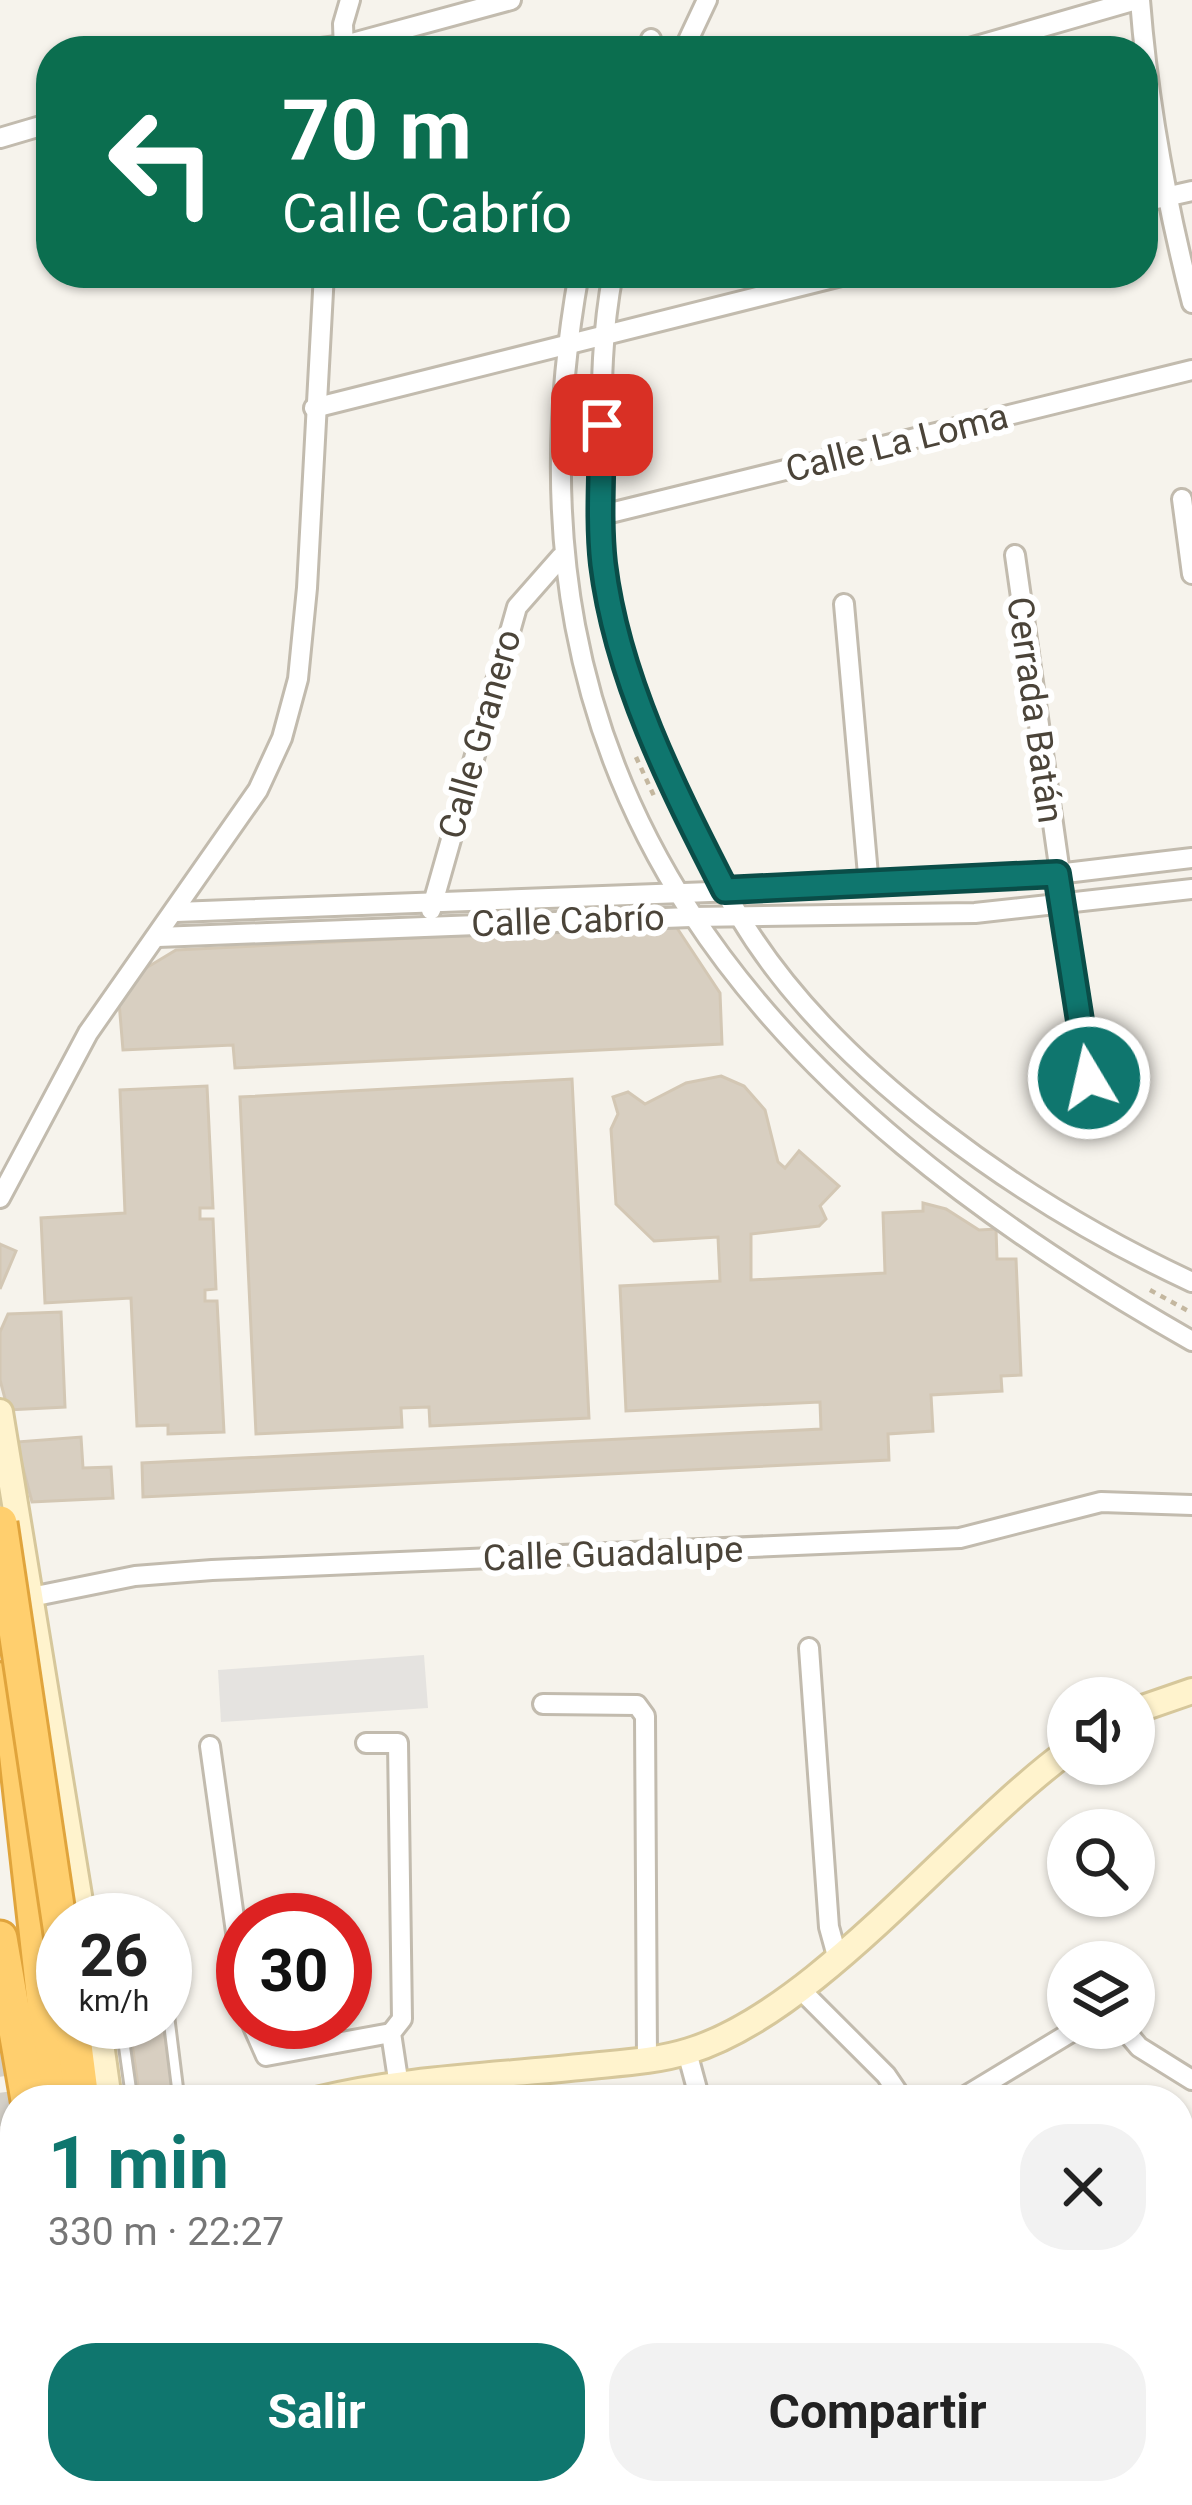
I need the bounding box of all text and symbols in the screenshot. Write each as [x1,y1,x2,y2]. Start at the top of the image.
text: 70 m [282,81,472,180]
icon: left [84,84,240,240]
text: Calle Cabrío [282,182,572,245]
pin [551,374,653,476]
icon: arrive [569,392,635,458]
street label: Calle La Loma [782,395,1012,491]
street label: Cerrada Batán [998,594,1072,826]
street label: Calle Granero [430,625,530,843]
street label: Calle Cabrío [471,897,665,945]
position arrow [1026,1015,1152,1141]
street label: Calle Guadalupe [482,1528,744,1580]
map controls [1047,1677,1155,2049]
button: sound [1047,1677,1155,1785]
button: search [1047,1809,1155,1917]
speed limit sign: 30 [216,1893,372,2049]
text: 26 [80,1920,148,1991]
button: layers [1047,1941,1155,2049]
text: km/h [79,1983,149,2018]
text: 1 min [48,2121,229,2206]
button: close [1020,2124,1146,2250]
text: 330 m · 22:27 [48,2209,284,2255]
button: Salir [48,2343,585,2481]
button: Compartir [609,2343,1146,2481]

